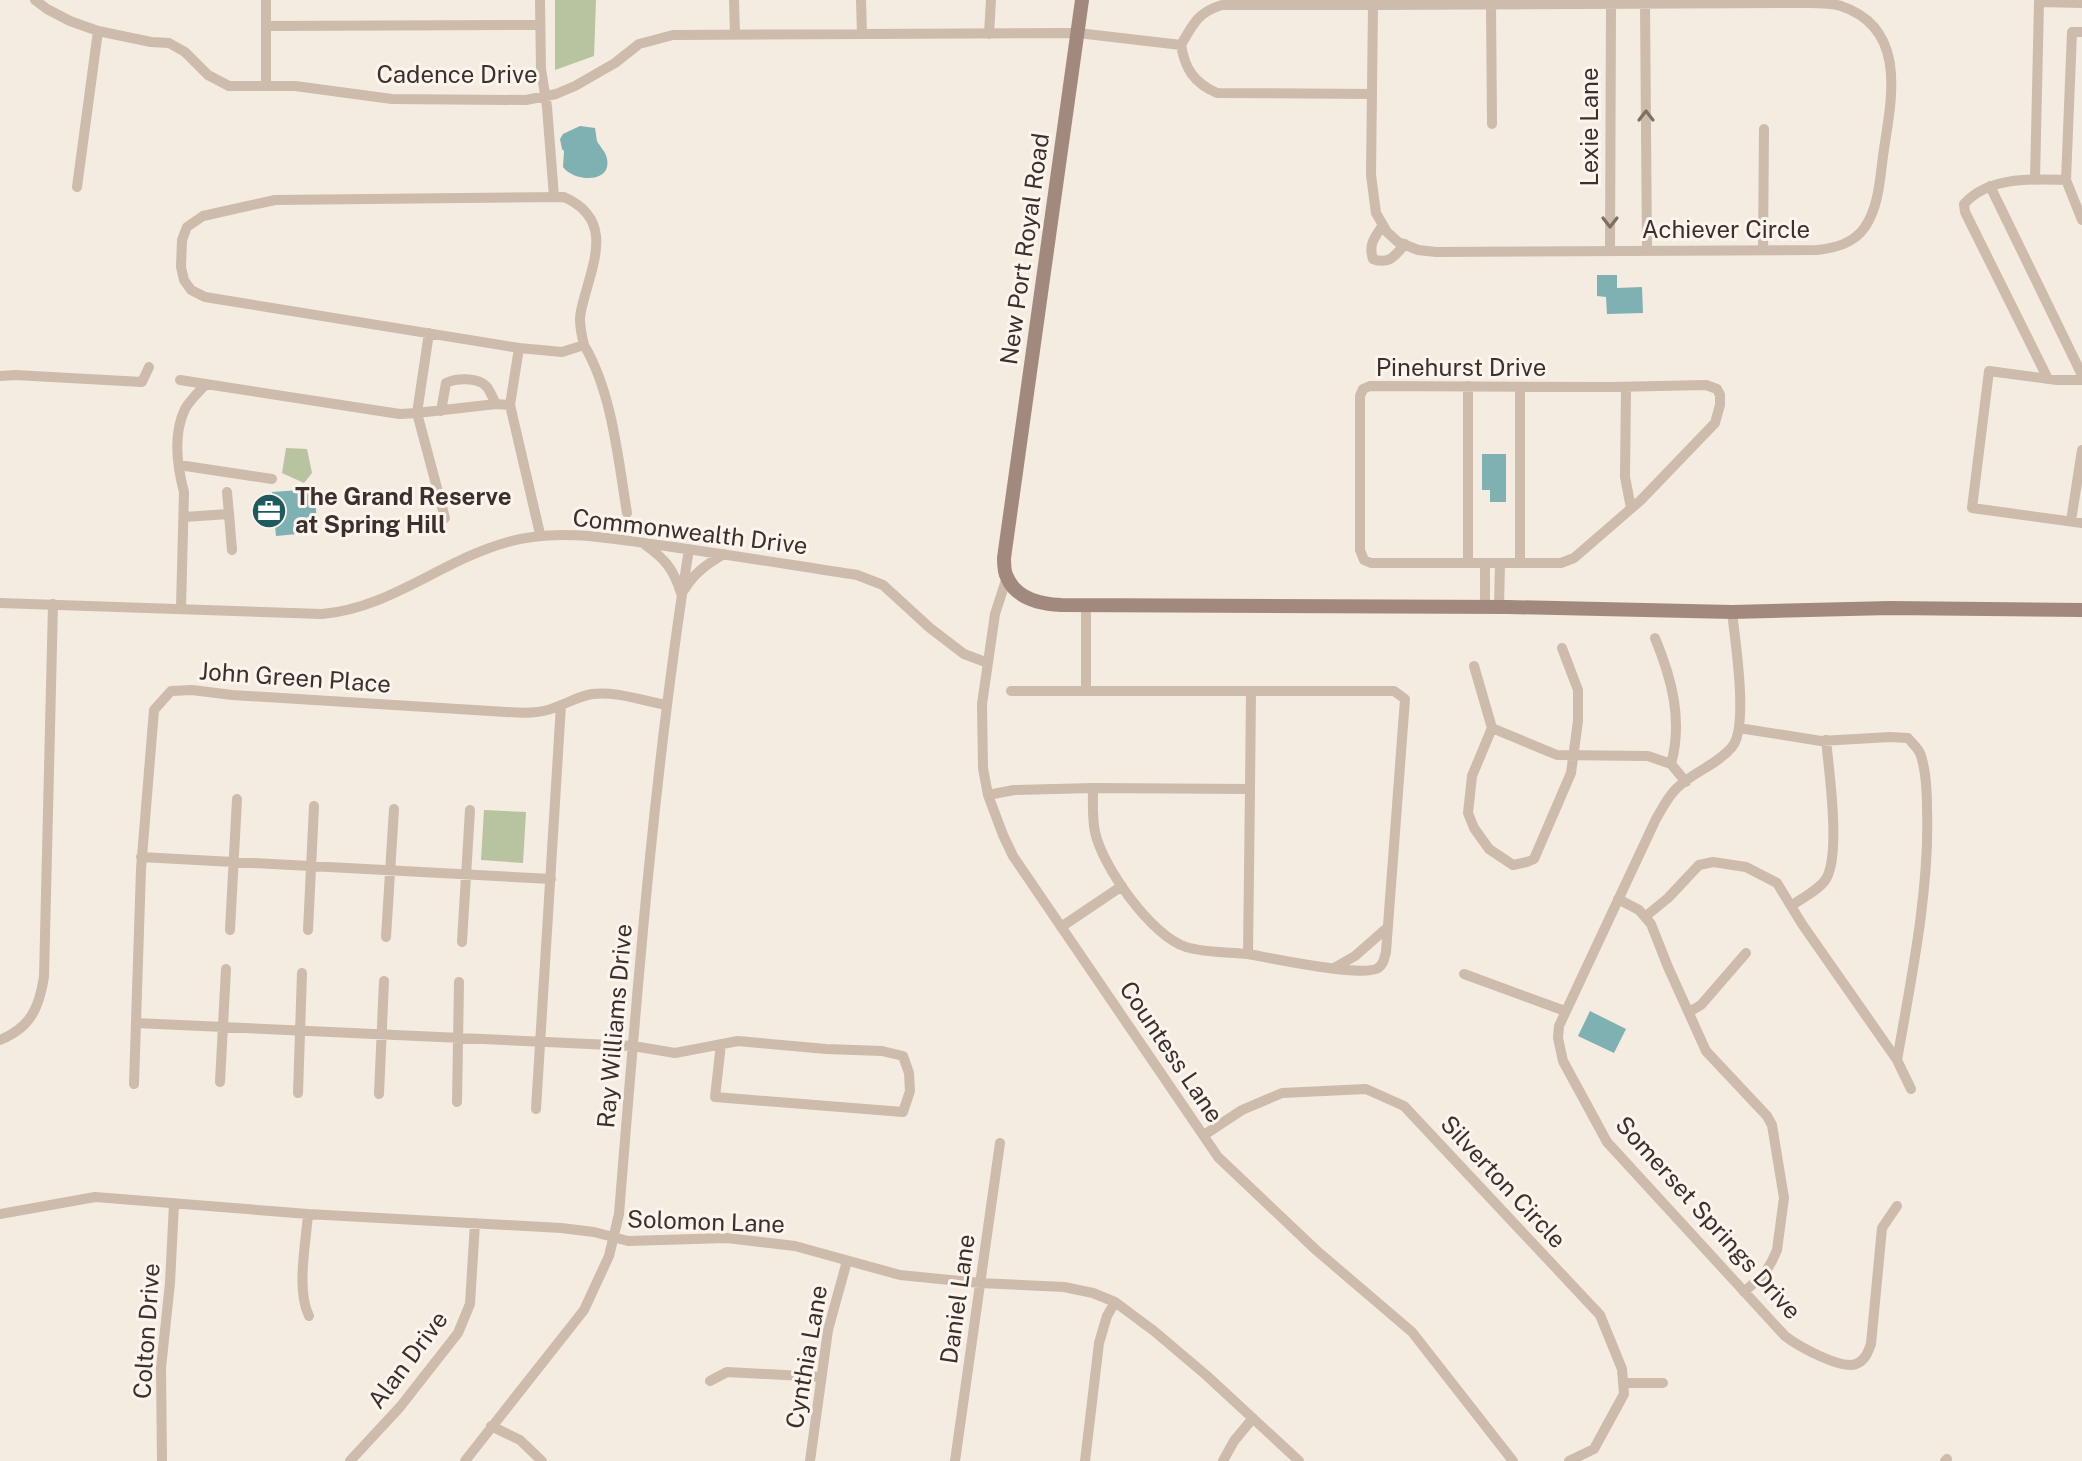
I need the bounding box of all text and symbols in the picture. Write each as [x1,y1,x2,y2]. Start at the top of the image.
street label: Cadence Drive [376,60,538,88]
street label: Lexie Lane [1575,67,1603,187]
one-way arrow [1637,109,1655,122]
street label: New Port Royal Road [994,131,1054,367]
street label: Achiever Circle [1642,215,1810,243]
one-way arrow [1601,216,1619,229]
street label: Pinehurst Drive [1376,353,1546,381]
place label: The Grand Reserve at Spring Hill [295,482,512,538]
office icon: The Grand Reserve at Spring Hill [250,492,288,530]
street label: Commonwealth Drive [571,503,809,559]
street label: John Green Place [198,656,392,698]
street label: Ray Williams Drive [591,923,637,1129]
street label: Countess Lane [1114,976,1229,1127]
street label: Silverton Circle [1435,1109,1572,1253]
street label: Somerset Springs Drive [1610,1110,1807,1324]
street label: Solomon Lane [627,1204,786,1238]
street label: Daniel Lane [934,1232,980,1365]
street label: Colton Drive [127,1262,165,1400]
street label: Cynthia Lane [780,1283,832,1431]
street label: Alan Drive [362,1305,453,1414]

